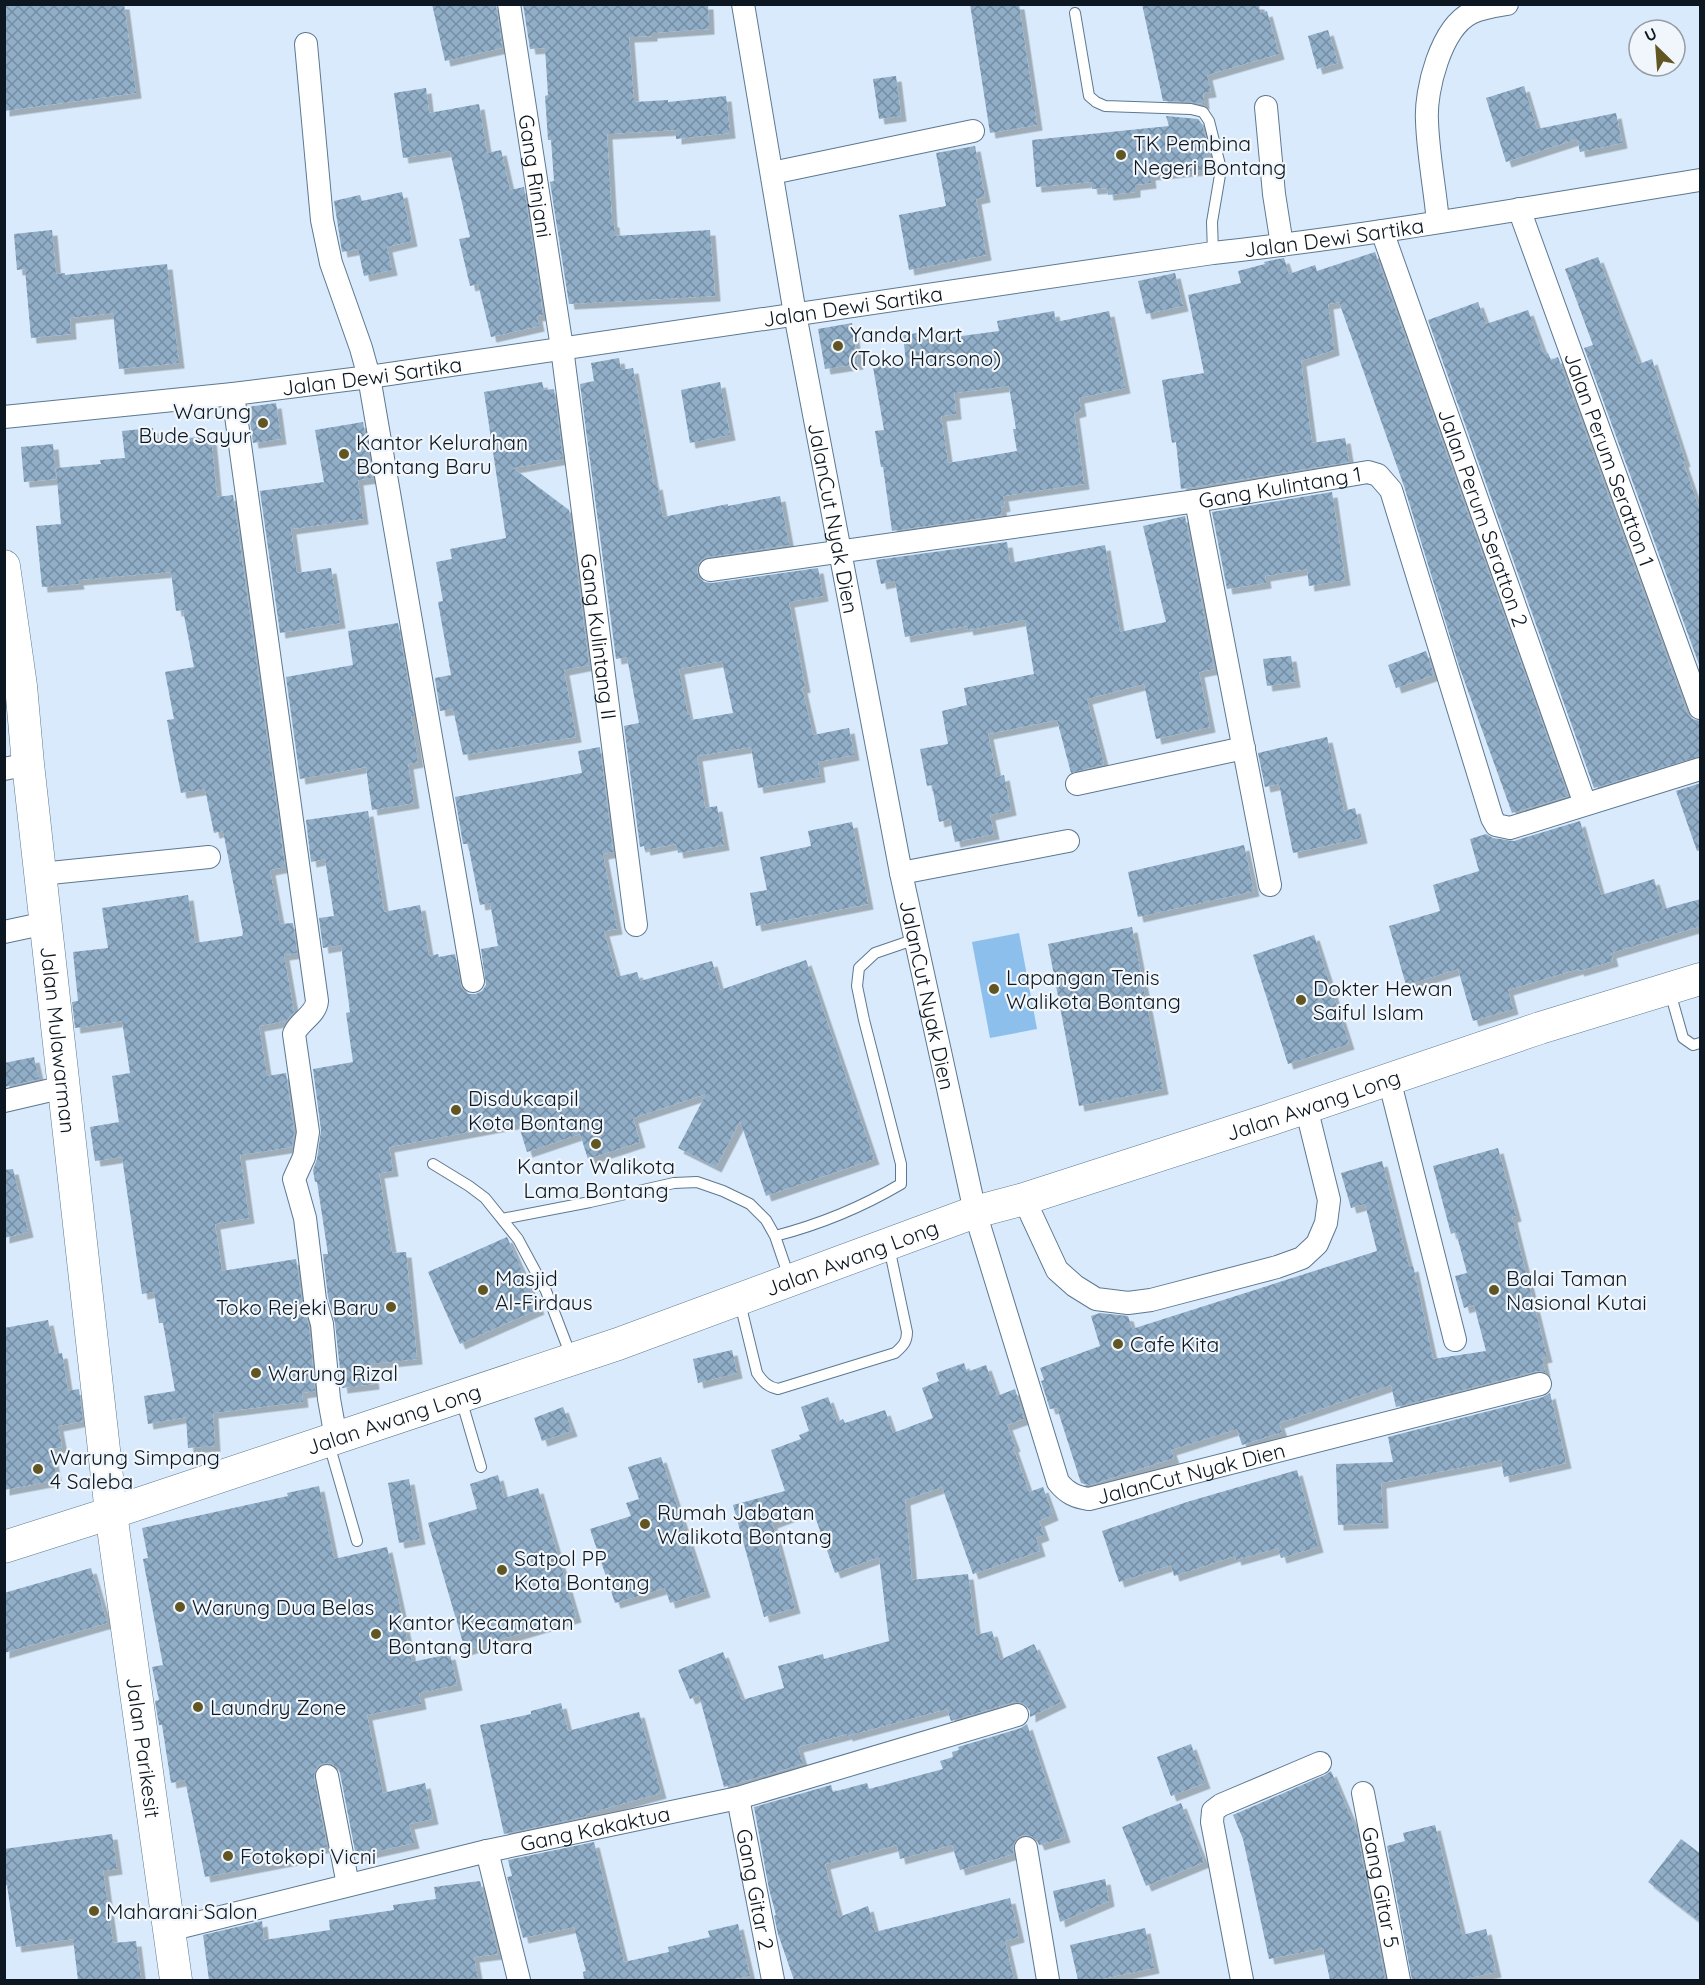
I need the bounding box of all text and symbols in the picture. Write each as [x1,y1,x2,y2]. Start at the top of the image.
north arrow [1627,18,1687,78]
text: U [1641,23,1660,46]
street label: Gang Rinjani [513,113,558,239]
place label: TK Pembina Negeri Bontang [1133,130,1286,180]
marker: TK Pembina Negeri Bontang [1114,148,1128,162]
street label: Jalan Dewi Sartika [1242,212,1426,262]
street label: Jalan Dewi Sartika [761,280,944,332]
place label: Yanda Mart (Toko Harsono) [850,321,1001,371]
marker: Yanda Mart (Toko Harsono) [831,339,845,353]
street label: Jalan Perum Seratton 1 [1559,348,1660,570]
street label: Jalan Dewi Sartika [280,351,463,401]
place label: Warung Bude Sayur [139,398,251,448]
street label: Jalan Perum Seratton 2 [1433,405,1534,630]
marker: Warung Bude Sayur [256,416,270,430]
street label: JalanCut Nyak Dien [803,421,864,616]
place label: Kantor Kelurahan Bontang Baru [356,429,528,479]
marker: Kantor Kelurahan Bontang Baru [337,447,351,461]
street label: Gang Kulintang 1 [1197,460,1363,513]
street label: Gang Kulintang II [575,552,623,721]
street label: JalanCut Nyak Dien [894,898,961,1092]
street label: Jalan Mulawarman [35,945,82,1135]
place label: Lapangan Tenis Walikota Bontang [1006,964,1181,1014]
place label: Dokter Hewan Saiful Islam [1313,975,1453,1025]
marker: Lapangan Tenis Walikota Bontang [987,982,1001,996]
marker: Dokter Hewan Saiful Islam [1294,993,1308,1007]
street label: Jalan Awang Long [1223,1063,1404,1146]
place label: Disdukcapil Kota Bontang [468,1085,604,1135]
marker: Disdukcapil Kota Bontang [449,1103,463,1117]
marker: Kantor Walikota Lama Bontang [589,1137,603,1151]
place label: Kantor Walikota Lama Bontang [517,1153,675,1203]
street label: Jalan Awang Long [762,1214,942,1301]
place label: Masjid Al-Firdaus [495,1265,593,1315]
place label: Balai Taman Nasional Kutai [1506,1265,1647,1315]
marker: Masjid Al-Firdaus [476,1283,490,1297]
marker: Balai Taman Nasional Kutai [1487,1283,1501,1297]
place label: Toko Rejeki Baru [216,1294,379,1320]
marker: Toko Rejeki Baru [384,1300,398,1314]
place label: Cafe Kita [1130,1331,1219,1357]
marker: Cafe Kita [1111,1337,1125,1351]
place label: Warung Rizal [268,1360,398,1386]
marker: Warung Rizal [249,1366,263,1380]
street label: Jalan Awang Long [303,1378,484,1460]
street label: JalanCut Nyak Dien [1094,1437,1288,1510]
place label: Warung Simpang 4 Saleba [50,1444,220,1494]
marker: Warung Simpang 4 Saleba [31,1462,45,1476]
place label: Rumah Jabatan Walikota Bontang [657,1499,832,1549]
marker: Rumah Jabatan Walikota Bontang [638,1517,652,1531]
place label: Satpol PP Kota Bontang [514,1545,650,1595]
marker: Satpol PP Kota Bontang [495,1563,509,1577]
place label: Warung Dua Belas [192,1594,374,1620]
marker: Warung Dua Belas [173,1600,187,1614]
place label: Kantor Kecamatan Bontang Utara [388,1609,574,1659]
marker: Kantor Kecamatan Bontang Utara [369,1627,383,1641]
street label: Jalan Parikesit [121,1675,166,1820]
place label: Laundry Zone [210,1694,346,1720]
marker: Laundry Zone [191,1700,205,1714]
street label: Gang Kakaktua [518,1800,672,1857]
street label: Gang Gitar 5 [1357,1824,1406,1950]
street label: Gang Gitar 2 [731,1826,780,1952]
place label: Fotokopi Vicni [240,1843,376,1869]
marker: Fotokopi Vicni [221,1849,235,1863]
place label: Maharani Salon [106,1898,258,1924]
marker: Maharani Salon [87,1904,101,1918]

